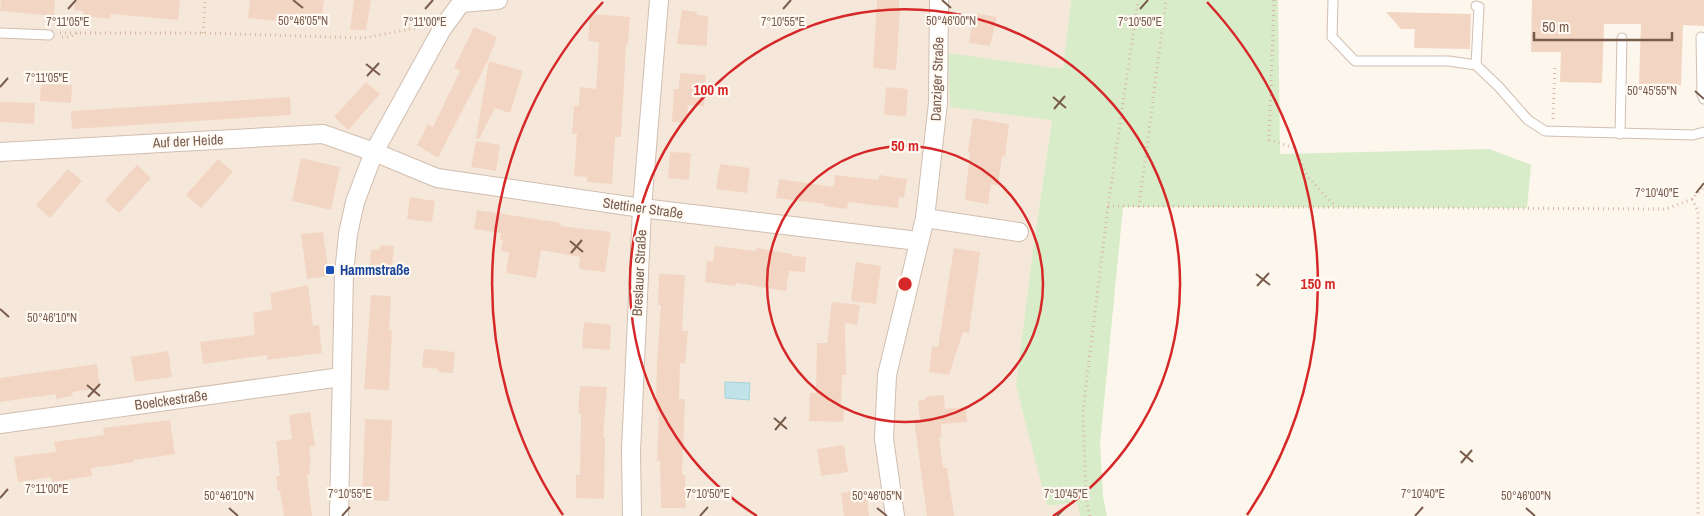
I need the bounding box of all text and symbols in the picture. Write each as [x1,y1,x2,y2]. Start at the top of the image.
scale bar [1534,10,1672,42]
text: 50°46'05"N [278,13,328,29]
text: 50°46'00"N [926,13,976,29]
text: 7°11'05"E [46,14,90,30]
text: 7°11'00"E [403,14,447,30]
text: 7°10'55"E [761,14,805,30]
text: 7°10'50"E [1118,14,1162,30]
text: 50 m [1542,16,1569,37]
street label: Danziger Straße [927,37,947,121]
text: 7°11'05"E [25,70,69,86]
text: 100 m [694,79,728,100]
text: 50°45'55"N [1627,83,1677,99]
street label: Auf der Heide [151,130,224,152]
text: 50 m [891,135,919,156]
text: 7°10'40"E [1635,185,1679,201]
street label: Stettiner Straße [602,193,684,223]
street label: Breslauer Straße [628,229,650,317]
place label: Hammstraße [340,261,410,279]
marker: Hammstraße [324,264,336,276]
text: 150 m [1301,273,1335,294]
centre of rings [896,275,914,293]
text: 50°46'10"N [27,310,77,326]
street label: Boelckestraße [133,386,209,414]
text: 7°11'00"E [25,481,69,497]
text: 7°10'55"E [328,486,372,502]
text: 7°10'50"E [686,486,730,502]
text: 7°10'45"E [1044,486,1088,502]
text: 7°10'40"E [1401,486,1445,502]
text: 50°46'10"N [204,488,254,504]
text: 50°46'05"N [852,488,902,504]
text: 50°46'00"N [1501,488,1551,504]

